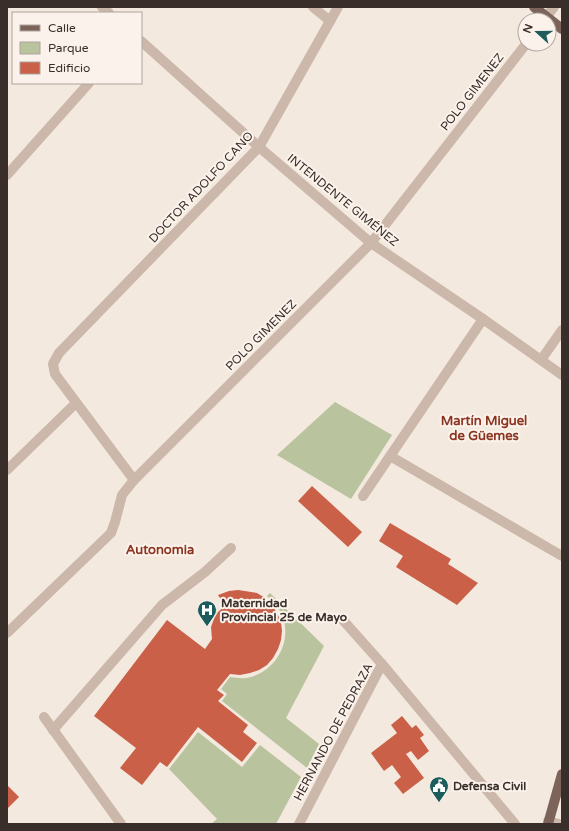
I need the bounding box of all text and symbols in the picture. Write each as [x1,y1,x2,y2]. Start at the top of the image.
legend [12,12,142,84]
north arrow [517,12,557,52]
text: Calle [48,21,76,35]
text: N [520,22,536,35]
text: Parque [48,41,89,55]
street label: POLO GIMENEZ [437,50,507,133]
text: Edificio [48,61,90,75]
street label: DOCTOR ADOLFO CANO [146,128,256,245]
street label: INTENDENTE GIMÉNEZ [285,151,402,249]
street label: POLO GIMENEZ [223,296,300,373]
district label: Martín Miguel de Güemes [441,413,527,444]
district label: Autonomia [126,542,194,558]
place label: Maternidad Provincial 25 de Mayo [221,596,347,625]
hospital icon: Maternidad Provincial 25 de Mayo [196,599,218,627]
street label: HERNANDO DE PEDRAZA [291,661,375,803]
public building icon: Defensa Civil [428,775,450,803]
place label: Defensa Civil [453,779,526,793]

